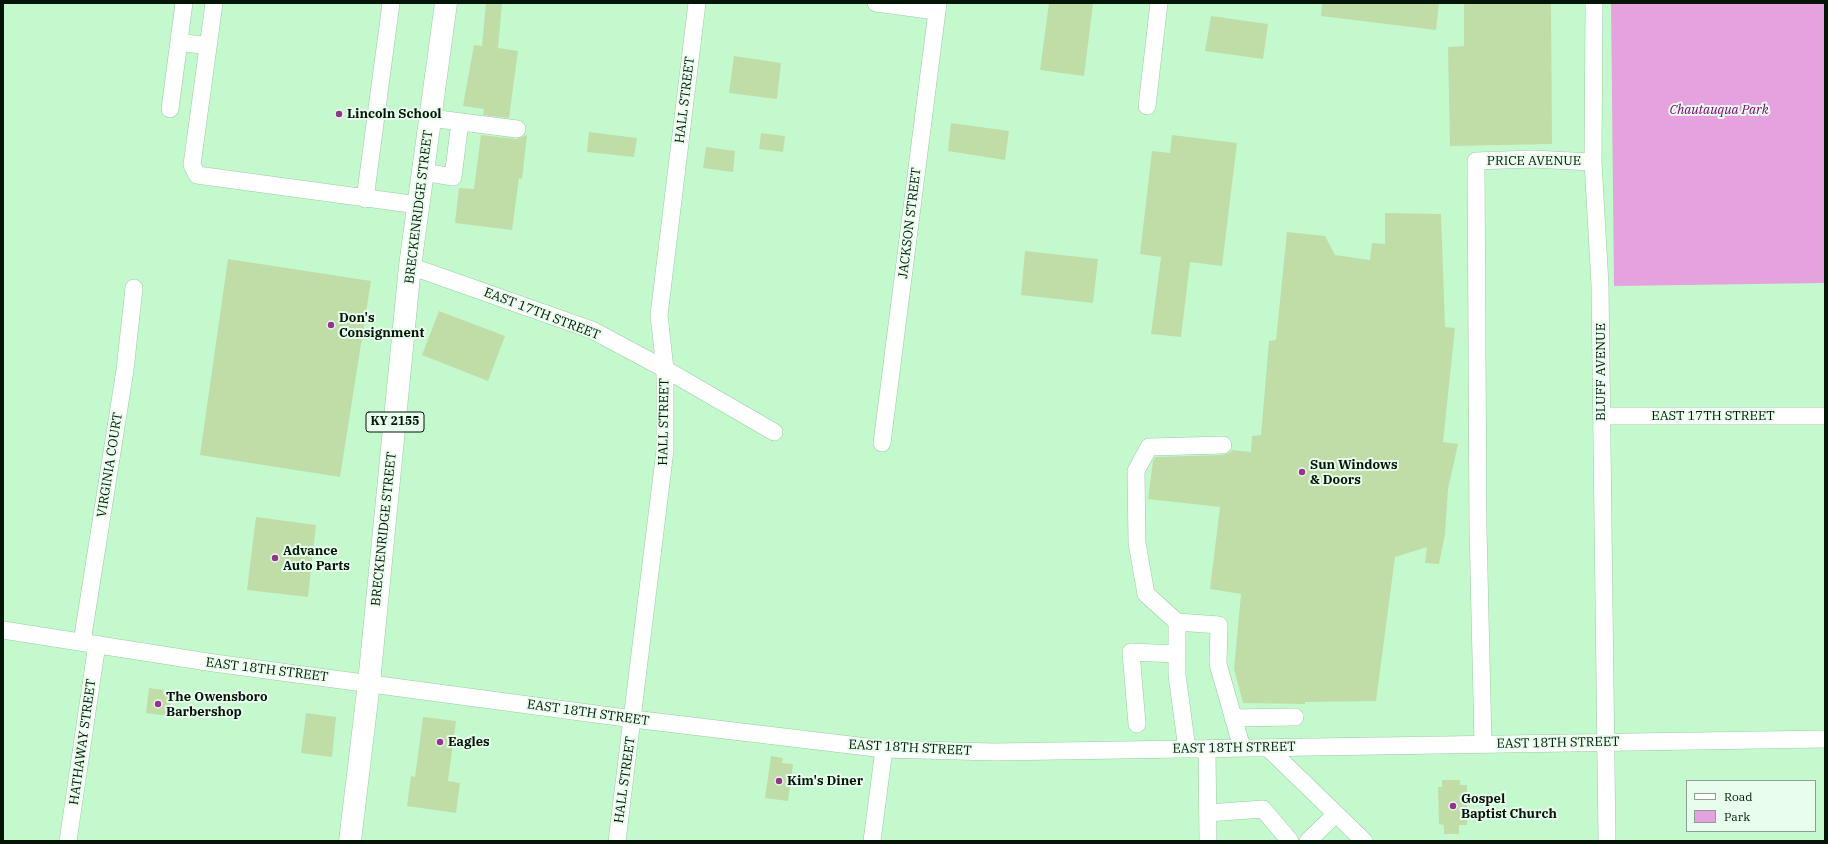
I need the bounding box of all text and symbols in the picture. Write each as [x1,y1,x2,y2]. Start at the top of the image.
street label: HALL STREET [672,56,698,144]
park label: Chautauqua Park [1669,102,1769,118]
place label: Lincoln School [347,106,441,122]
marker: Lincoln School [334,109,344,119]
street label: BRECKENRIDGE STREET [402,129,436,285]
street label: PRICE AVENUE [1487,153,1581,169]
street label: JACKSON STREET [895,167,925,279]
street label: EAST 17TH STREET [482,285,602,343]
place label: Don's Consignment [339,310,424,341]
marker: Don's Consignment [326,320,336,330]
street label: BLUFF AVENUE [1593,323,1609,421]
street label: HALL STREET [655,378,673,466]
street label: EAST 17TH STREET [1651,408,1775,424]
street label: VIRGINIA COURT [94,411,126,519]
road number: KY 2155 [366,412,424,432]
street label: BRECKENRIDGE STREET [368,451,400,607]
place label: Sun Windows & Doors [1310,457,1398,488]
marker: Sun Windows & Doors [1297,467,1307,477]
place label: Advance Auto Parts [283,543,350,574]
marker: Advance Auto Parts [270,553,280,563]
street label: EAST 18TH STREET [205,655,329,685]
street label: HATHAWAY STREET [66,678,100,806]
place label: The Owensboro Barbershop [166,689,268,720]
street label: EAST 18TH STREET [526,697,650,729]
marker: The Owensboro Barbershop [153,699,163,709]
place label: Eagles [448,734,490,750]
street label: EAST 18TH STREET [1496,734,1620,752]
street label: HALL STREET [611,736,639,824]
marker: Eagles [435,737,445,747]
street label: EAST 18TH STREET [848,737,972,759]
street label: EAST 18TH STREET [1172,739,1296,757]
place label: Kim's Diner [787,773,863,789]
marker: Kim's Diner [774,776,784,786]
legend [1686,780,1816,832]
text: Road [1724,789,1753,804]
place label: Gospel Baptist Church [1461,791,1557,822]
marker: Gospel Baptist Church [1448,801,1458,811]
text: Park [1724,809,1750,824]

